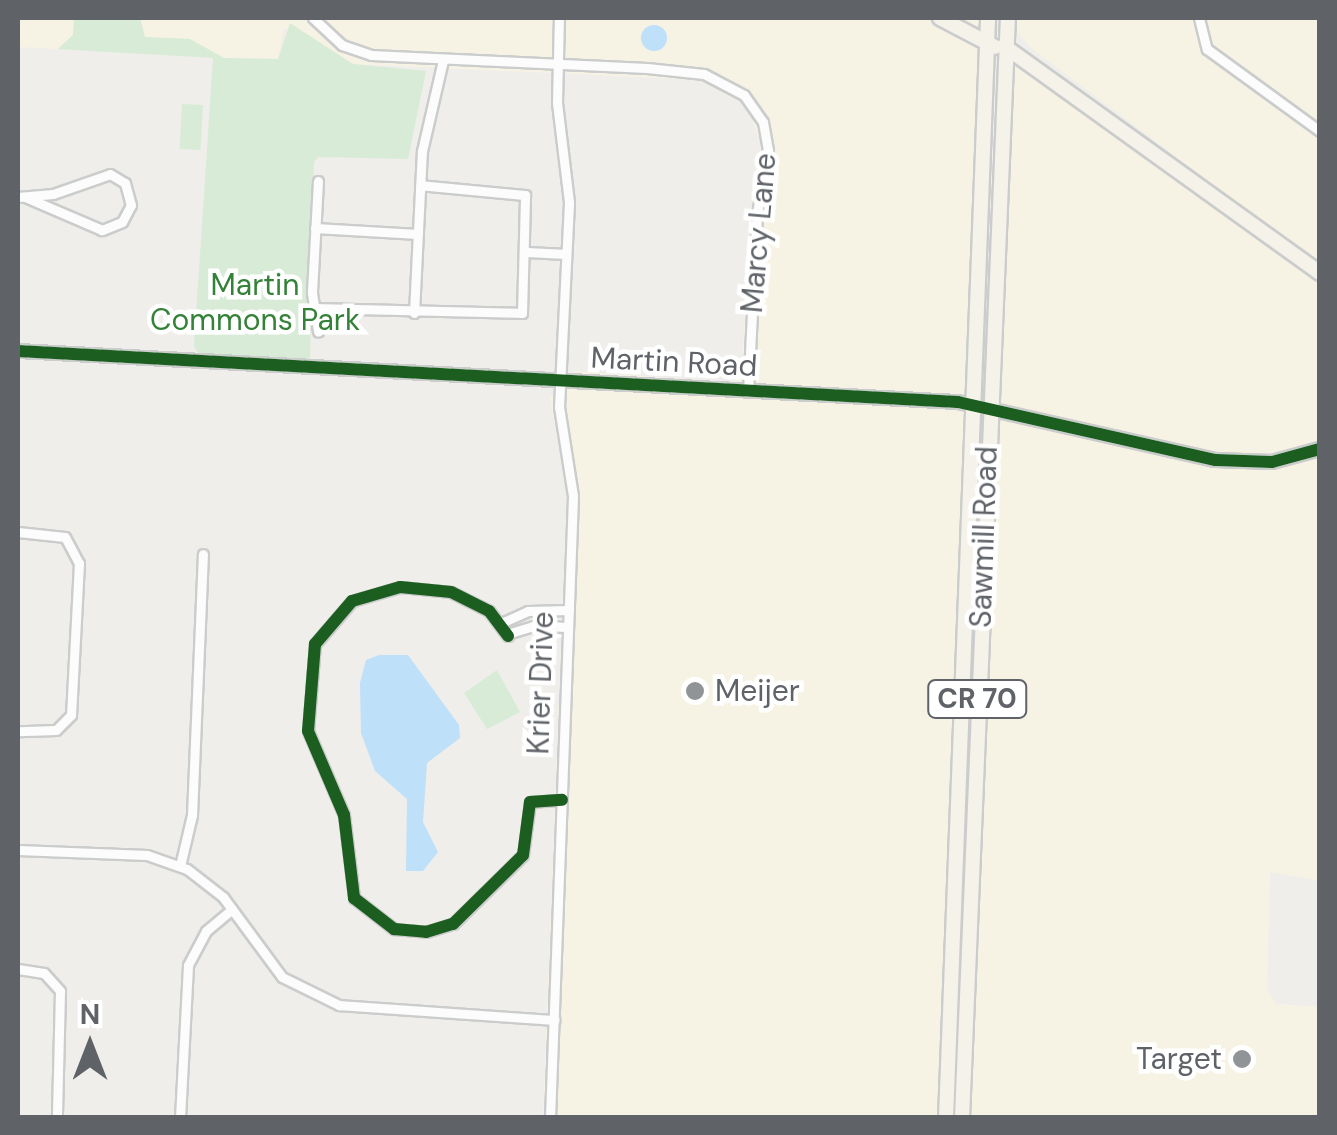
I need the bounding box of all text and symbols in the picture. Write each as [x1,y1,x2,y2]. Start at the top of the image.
street label: Marcy Lane [734,152,784,314]
park label: Martin Commons Park [150,267,360,338]
street label: Martin Road [590,340,758,384]
street label: Sawmill Road [963,446,1005,628]
street label: Krier Drive [521,611,561,755]
place label: Meijer [715,673,800,709]
road number: CR 70 [927,676,1027,722]
marker: Meijer [684,680,706,702]
north arrow [40,995,140,1095]
text: N [80,996,100,1033]
place label: Target [1136,1041,1222,1077]
marker: Target [1231,1048,1253,1070]

